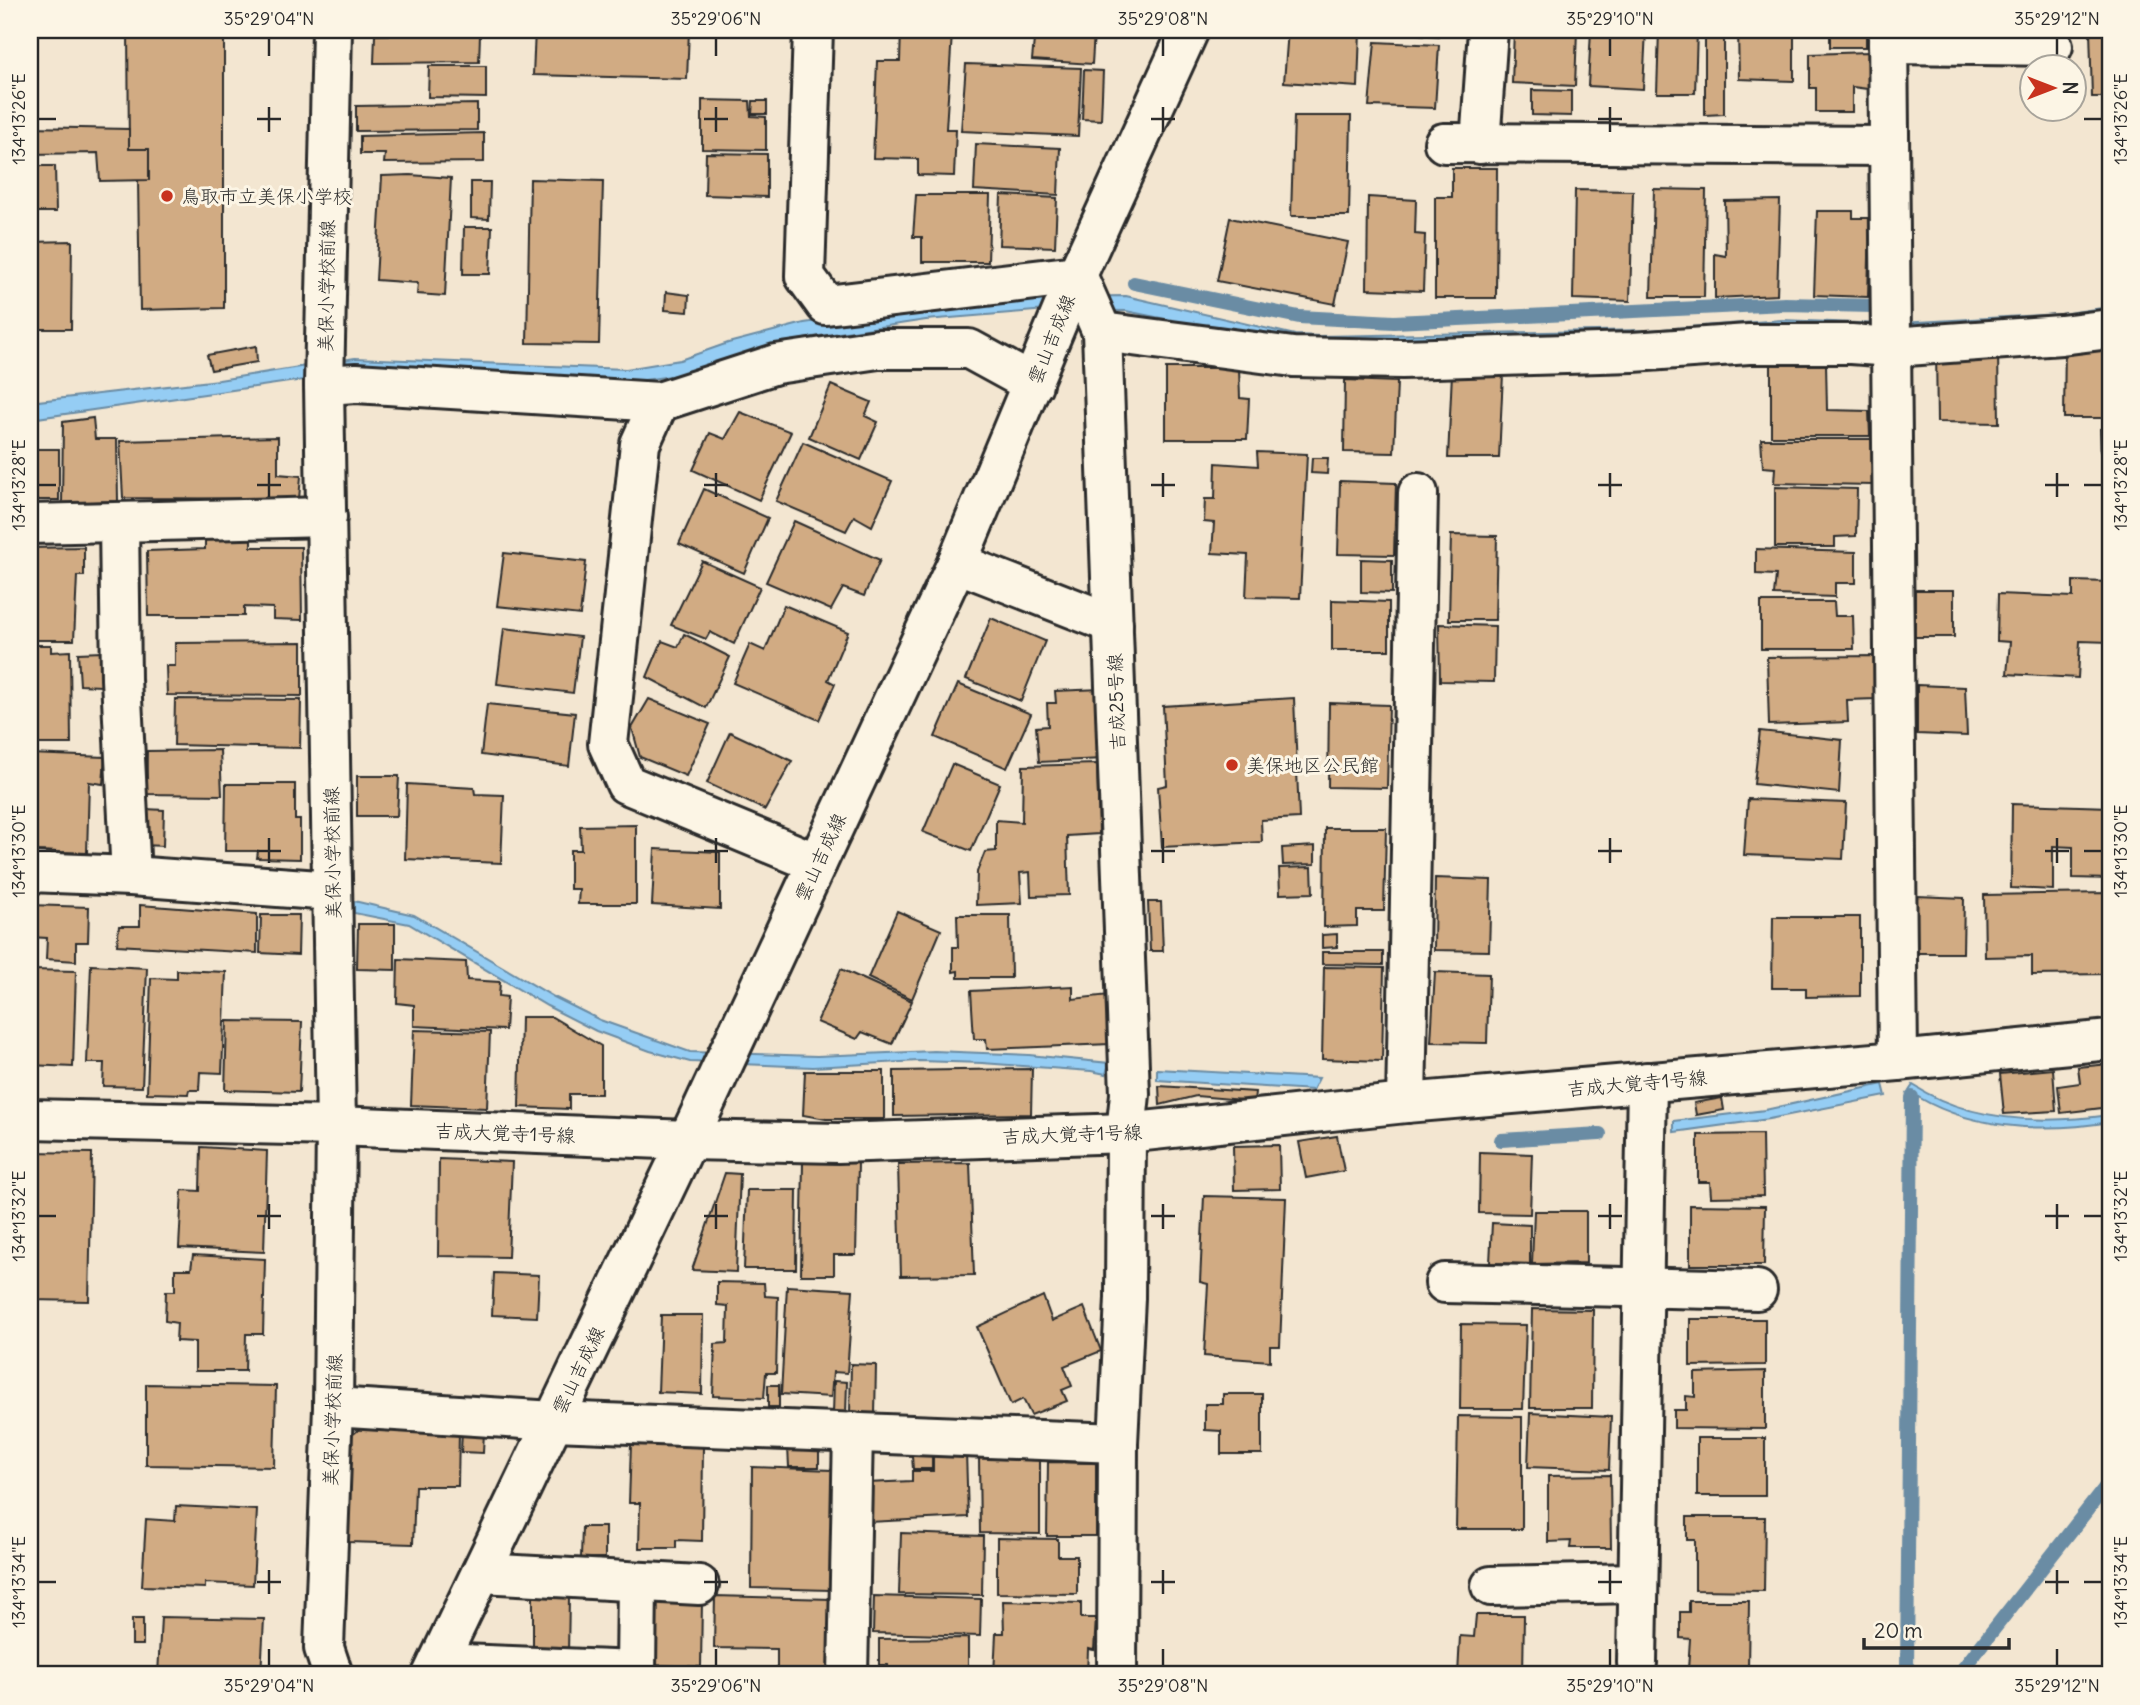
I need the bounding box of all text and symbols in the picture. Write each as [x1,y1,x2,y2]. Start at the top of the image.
text: 35°29'04"N [223,7,315,30]
text: 35°29'06"N [670,7,762,30]
text: 35°29'08"N [1117,7,1209,30]
text: 35°29'10"N [1566,7,1654,30]
text: 35°29'12"N [2014,7,2100,30]
north arrow [2018,52,2088,122]
text: 134°13'26"E [7,73,30,165]
text: 134°13'26"E [2109,73,2132,165]
text: N [2058,81,2082,95]
place label: 鳥取市立美保小学校 [181,184,352,208]
marker: 鳥取市立美保小学校 [159,188,175,204]
street label: 美保小学校前線 [313,219,339,353]
street label: 雲山吉成線 [1022,290,1080,388]
text: 134°13'28"E [7,439,30,531]
text: 134°13'28"E [2109,439,2132,531]
street label: 吉成25号線 [1102,653,1130,751]
place label: 美保地区公民館 [1246,753,1379,777]
marker: 美保地区公民館 [1224,757,1240,773]
street label: 美保小学校前線 [319,786,345,920]
text: 134°13'30"E [7,804,30,898]
text: 134°13'30"E [2109,804,2132,898]
street label: 雲山吉成線 [789,809,851,905]
street label: 吉成大覚寺1号線 [1566,1065,1708,1101]
street label: 吉成大覚寺1号線 [434,1119,576,1147]
street label: 吉成大覚寺1号線 [1001,1120,1143,1148]
text: 134°13'32"E [7,1170,30,1262]
text: 134°13'32"E [2109,1170,2132,1262]
street label: 雲山吉成線 [546,1322,610,1418]
street label: 美保小学校前線 [318,1353,346,1487]
text: 134°13'34"E [7,1536,30,1628]
text: 134°13'34"E [2109,1536,2132,1628]
scale bar [1864,1607,2009,1651]
text: 20 m [1874,1617,1923,1644]
text: 35°29'04"N [223,1674,315,1697]
text: 35°29'06"N [670,1674,762,1697]
text: 35°29'08"N [1117,1674,1209,1697]
text: 35°29'10"N [1566,1674,1654,1697]
text: 35°29'12"N [2014,1674,2100,1697]

